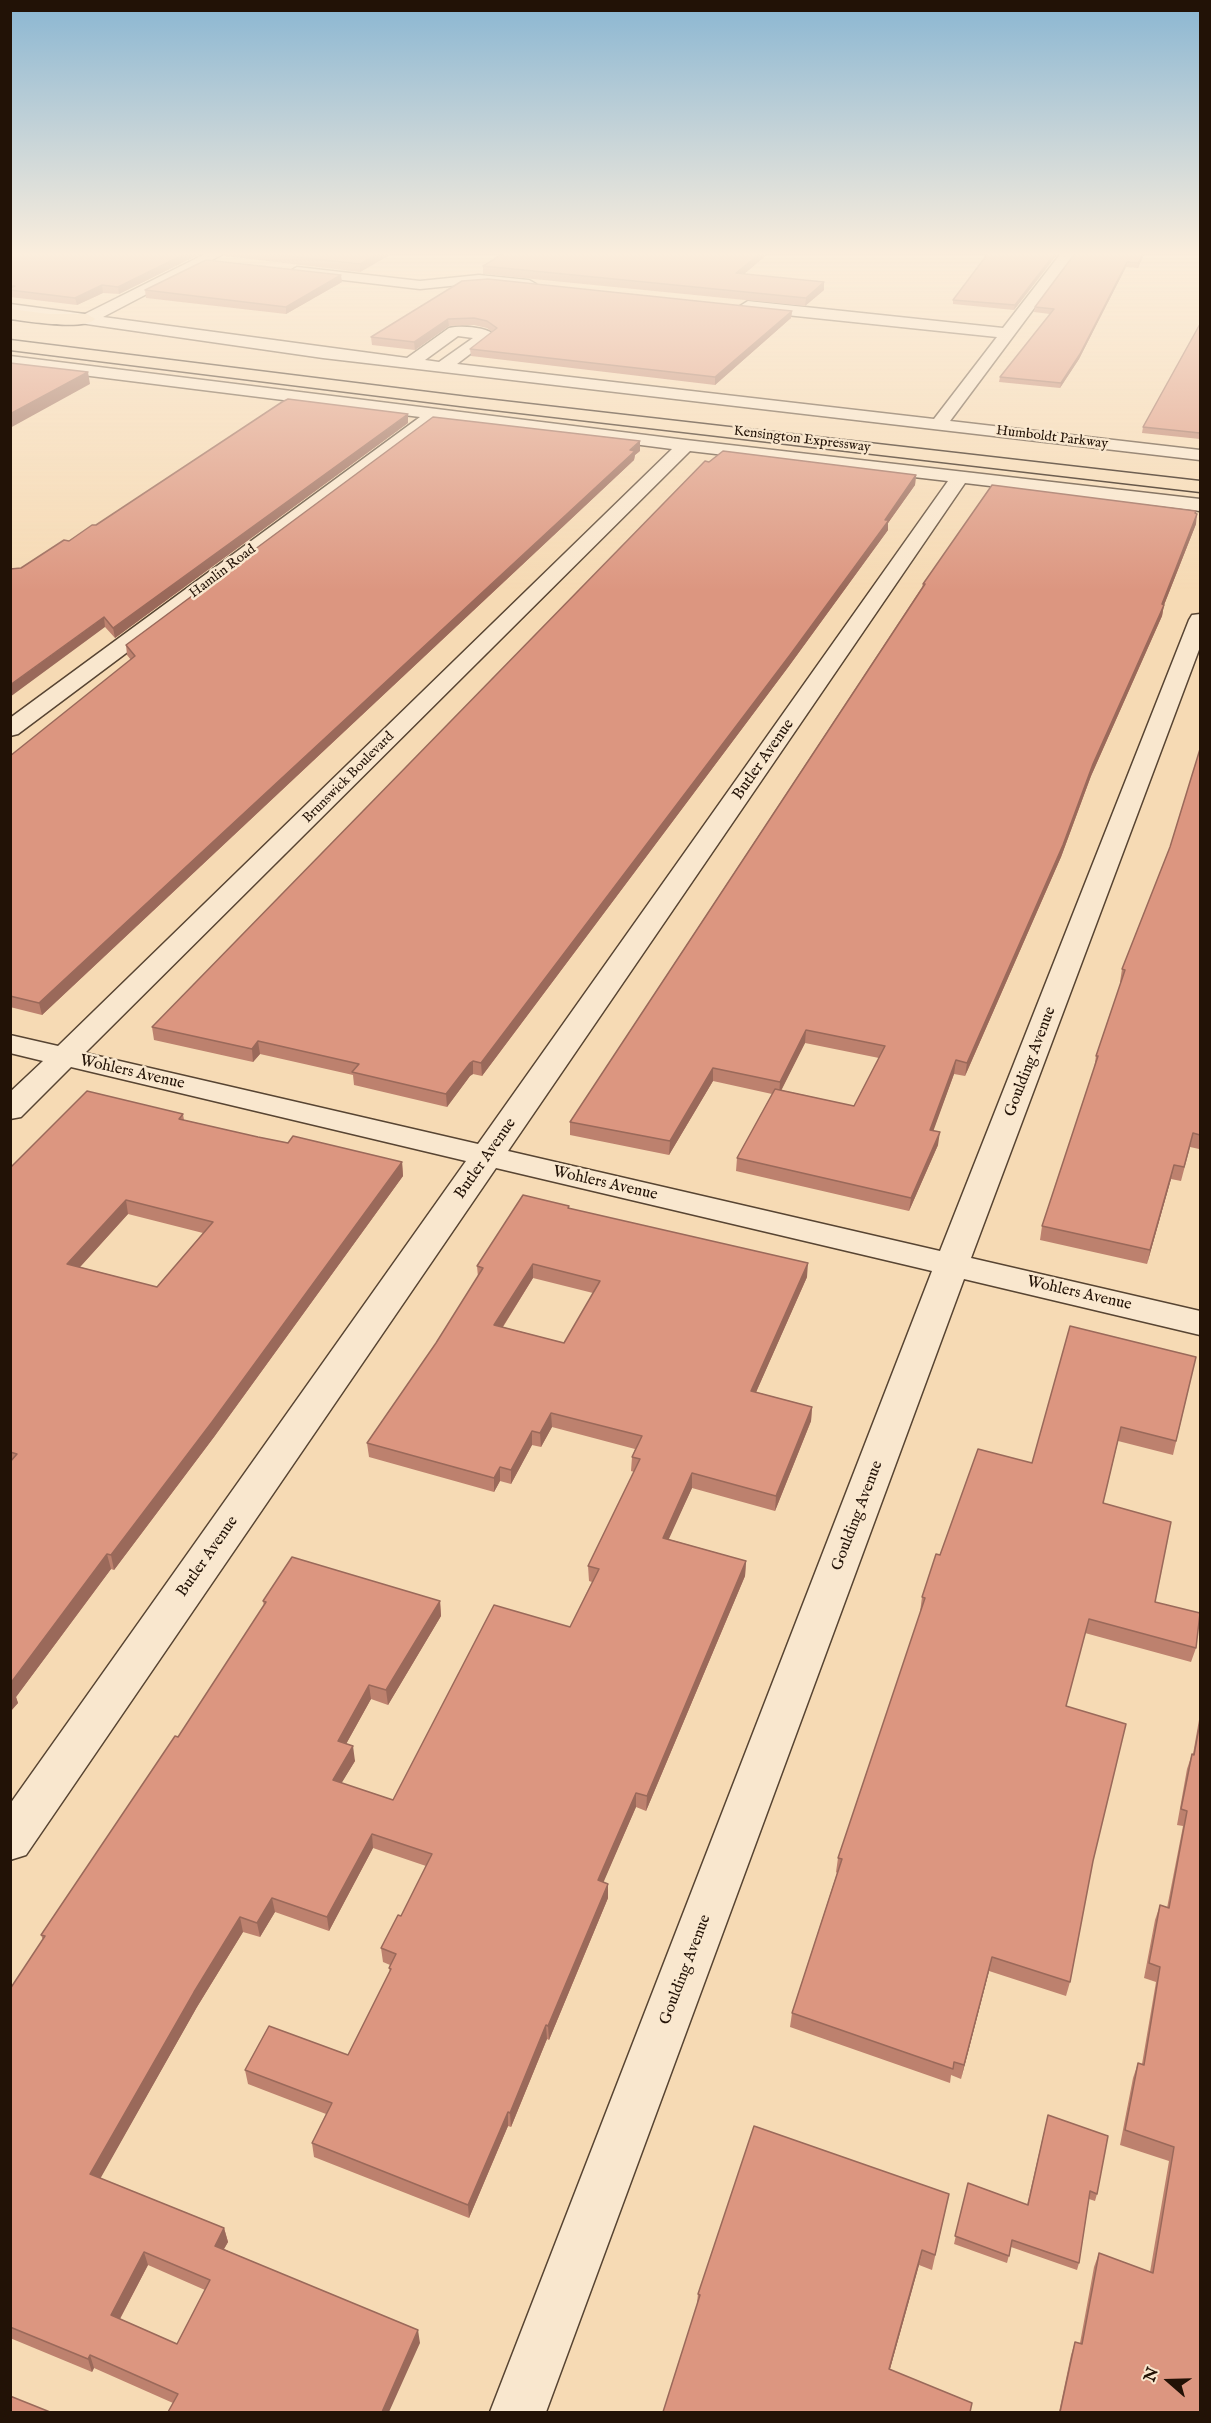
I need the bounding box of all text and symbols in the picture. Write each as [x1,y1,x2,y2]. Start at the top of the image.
street label: Kensington Expressway [732,423,872,457]
street label: Humboldt Parkway [995,423,1109,453]
street label: Hamlin Road [187,542,259,602]
street label: Butler Avenue [729,716,799,804]
street label: Brunswick Boulevard [300,729,398,827]
street label: Goulding Avenue [1001,1004,1061,1120]
street label: Wohlers Avenue [78,1052,186,1094]
street label: Butler Avenue [451,1115,521,1203]
street label: Wohlers Avenue [551,1163,659,1205]
street label: Wohlers Avenue [1025,1273,1133,1315]
street label: Goulding Avenue [828,1458,888,1574]
street label: Butler Avenue [173,1513,243,1601]
street label: Goulding Avenue [656,1912,716,2028]
north arrow [1139,2351,1199,2411]
text: N [1140,2365,1164,2385]

